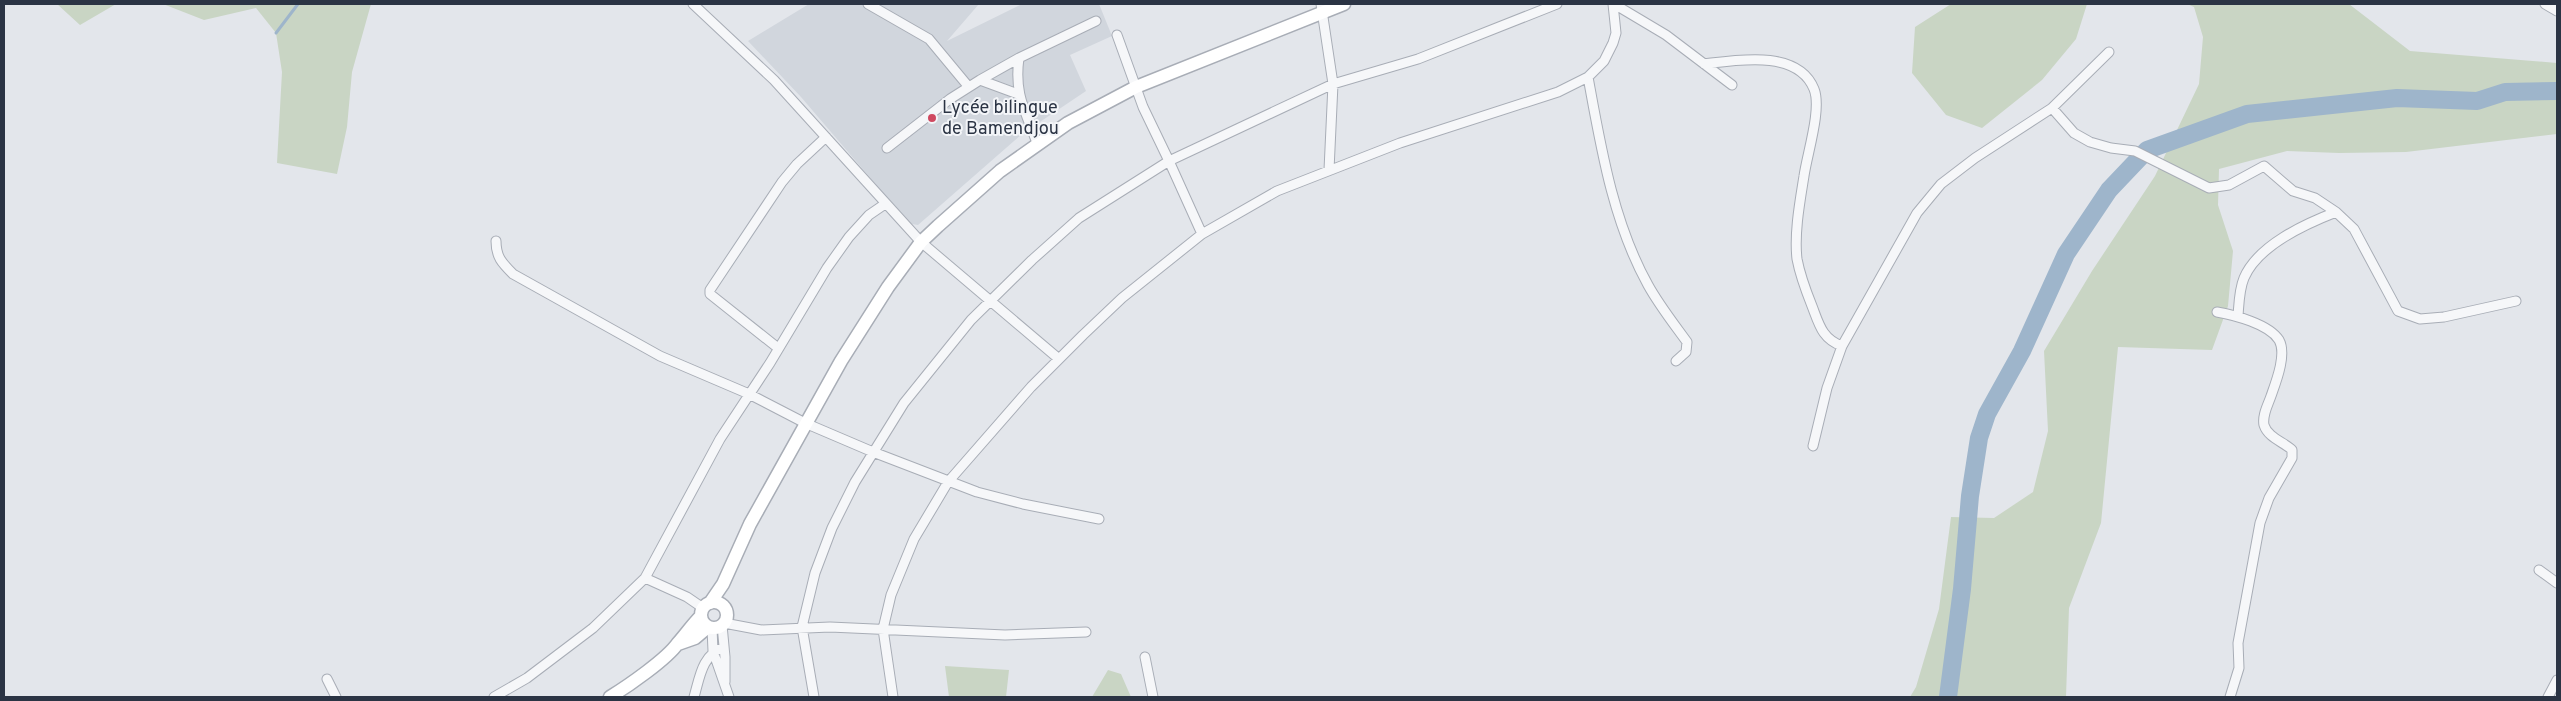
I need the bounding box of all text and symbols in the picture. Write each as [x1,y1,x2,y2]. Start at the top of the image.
place label: Lycée bilingue de Bamendjou [942,97,1059,141]
marker: Lycée bilingue de Bamendjou [926,112,938,124]

